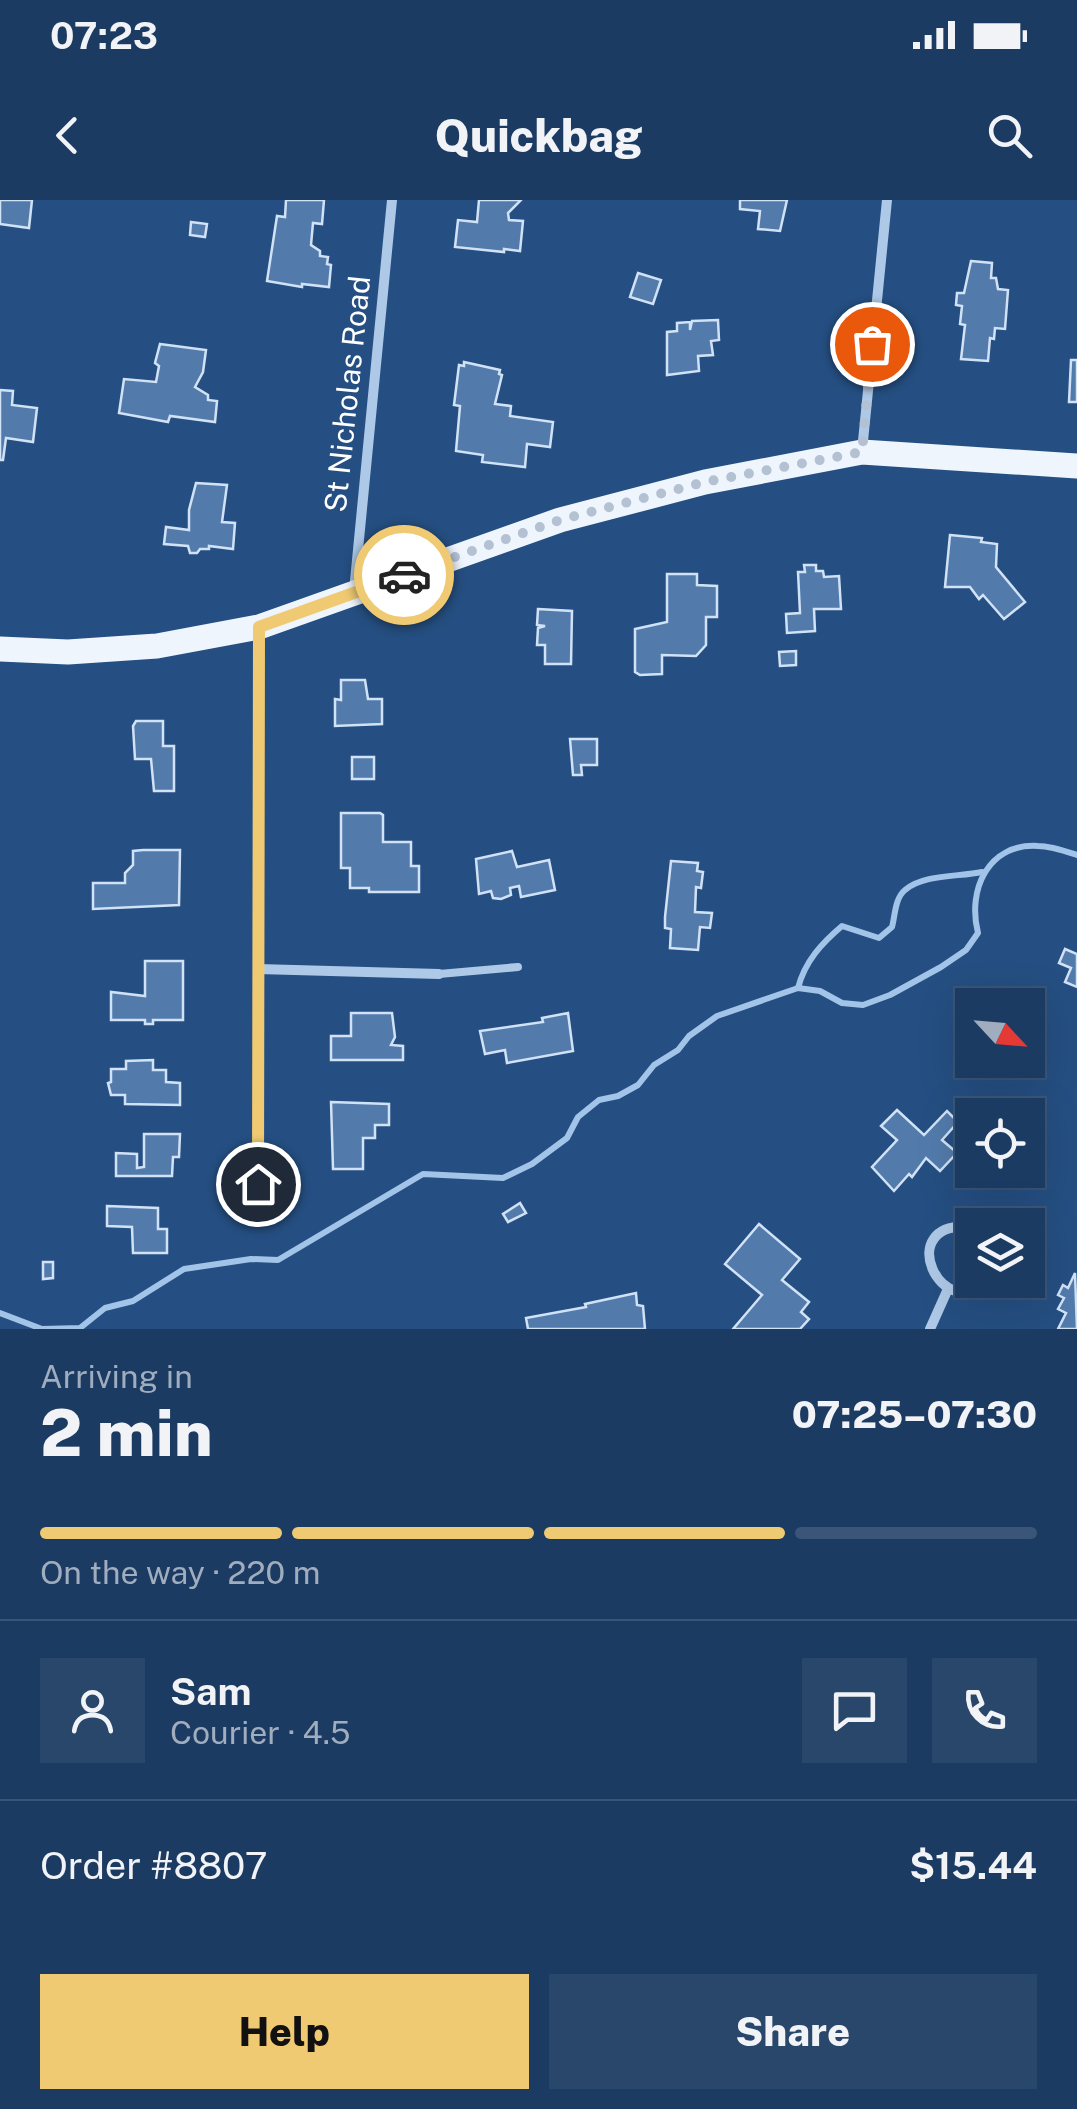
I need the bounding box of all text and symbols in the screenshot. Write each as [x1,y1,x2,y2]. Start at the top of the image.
text: 07:23 [50,13,158,58]
icon: back [40,108,95,163]
icon: search [982,108,1037,163]
text: Quickbag [435,109,642,162]
street label: St Nicholas Road [317,274,377,514]
pin [830,302,915,387]
icon: bag [845,317,900,372]
courier [354,525,454,625]
icon: car [377,548,432,603]
north arrow [955,988,1045,1078]
map controls [955,988,1045,1298]
button: locate [955,1098,1045,1188]
pin [216,1142,301,1227]
icon: home [231,1157,286,1212]
button: layers [955,1208,1045,1298]
text: Arriving in [40,1358,193,1395]
text: 07:25–07:30 [792,1392,1037,1437]
text: 2 min [40,1394,213,1471]
text: On the way · 220 m [40,1554,321,1591]
button: person [40,1658,145,1763]
button: chat [802,1658,907,1763]
button: phone [932,1658,1037,1763]
text: Sam [170,1669,252,1714]
text: Courier · 4.5 [170,1714,350,1751]
text: Order #8807 [40,1843,267,1888]
text: $15.44 [909,1843,1037,1888]
button: Help [40,1974,529,2089]
button: Share [549,1974,1037,2089]

